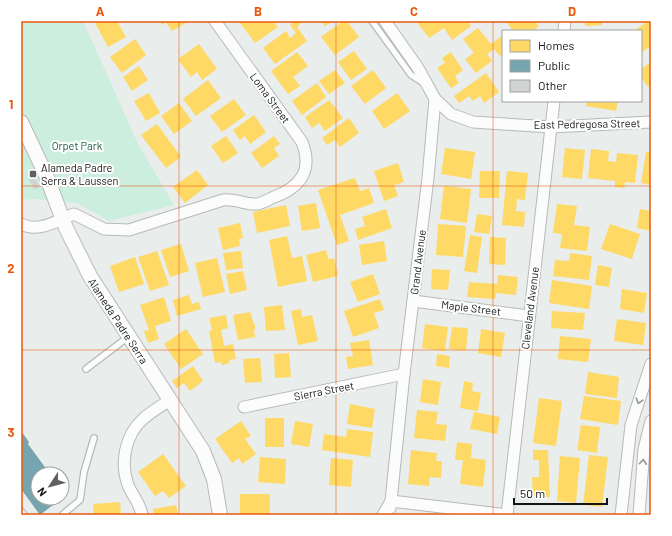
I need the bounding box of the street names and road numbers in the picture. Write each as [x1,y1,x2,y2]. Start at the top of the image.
street label: Loma Street [248,70,293,125]
street label: East Pedregosa Street [533,116,640,131]
street label: Grand Avenue [407,229,428,295]
street label: Cleveland Avenue [518,266,541,350]
street label: Alameda Padre Serra [86,275,151,366]
street label: Maple Street [440,297,502,318]
street label: Sierra Street [293,378,355,403]

